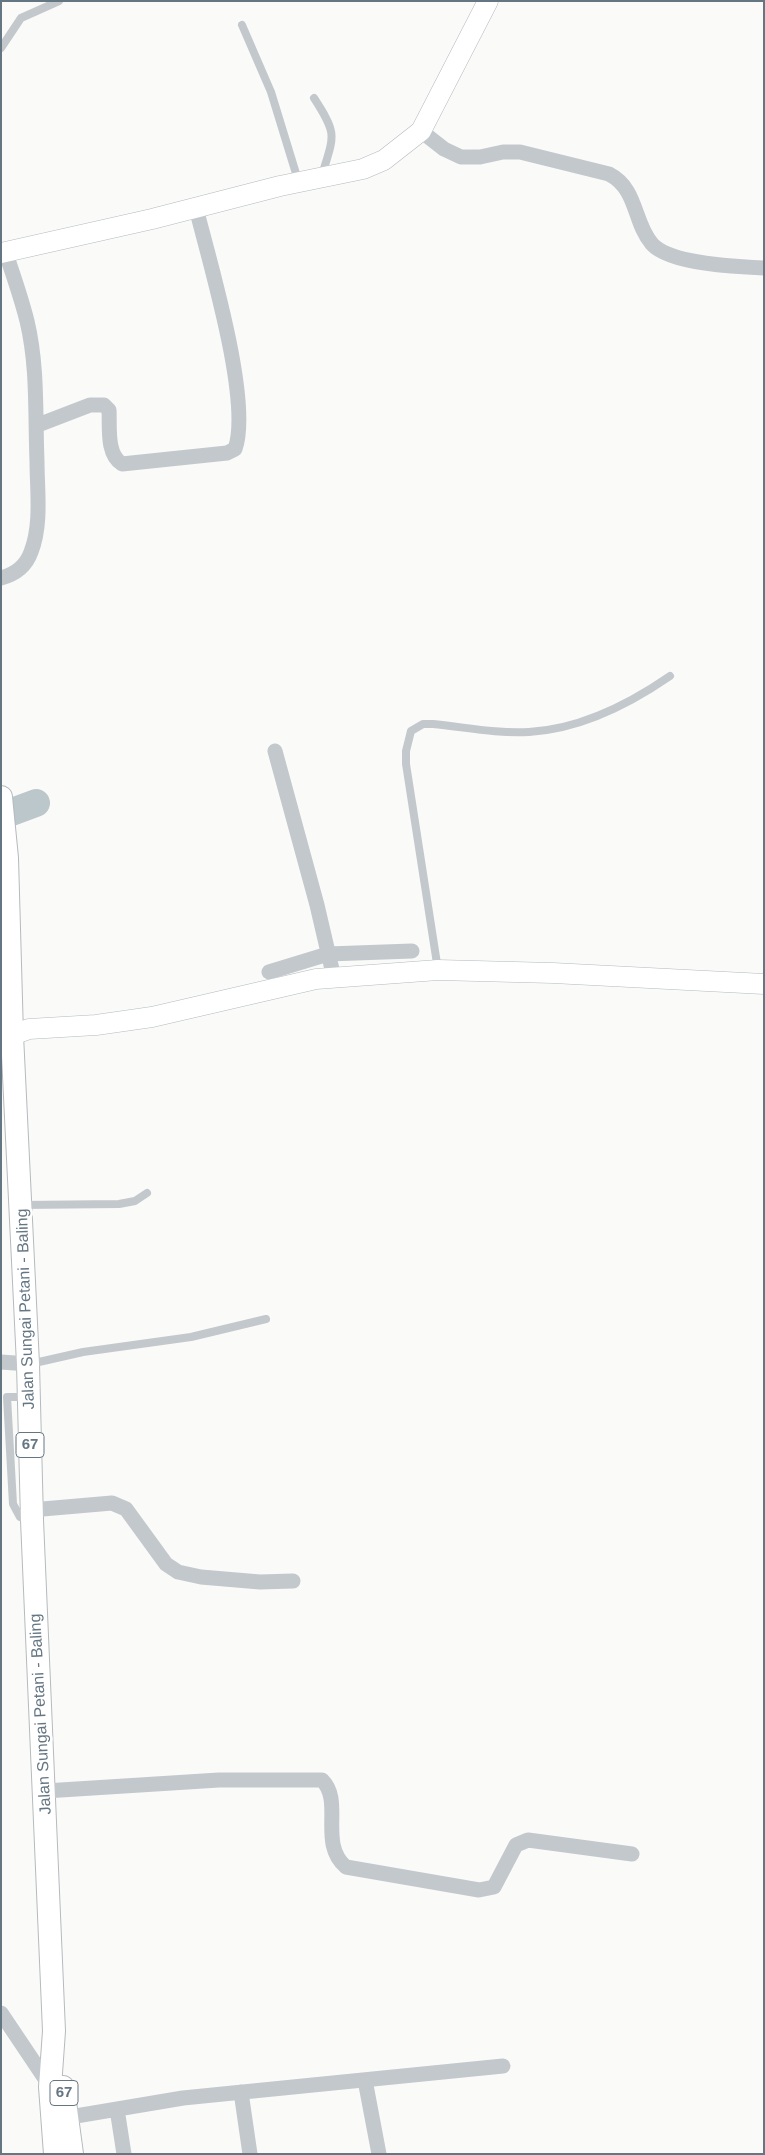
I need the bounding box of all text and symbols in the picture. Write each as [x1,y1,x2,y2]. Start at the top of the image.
street label: Jalan Sungai Petani - Baling [13,1208,39,1410]
road number: 67 [16,1432,44,1458]
street label: Jalan Sungai Petani - Baling [26,1613,56,1815]
road number: 67 [50,2080,78,2106]

